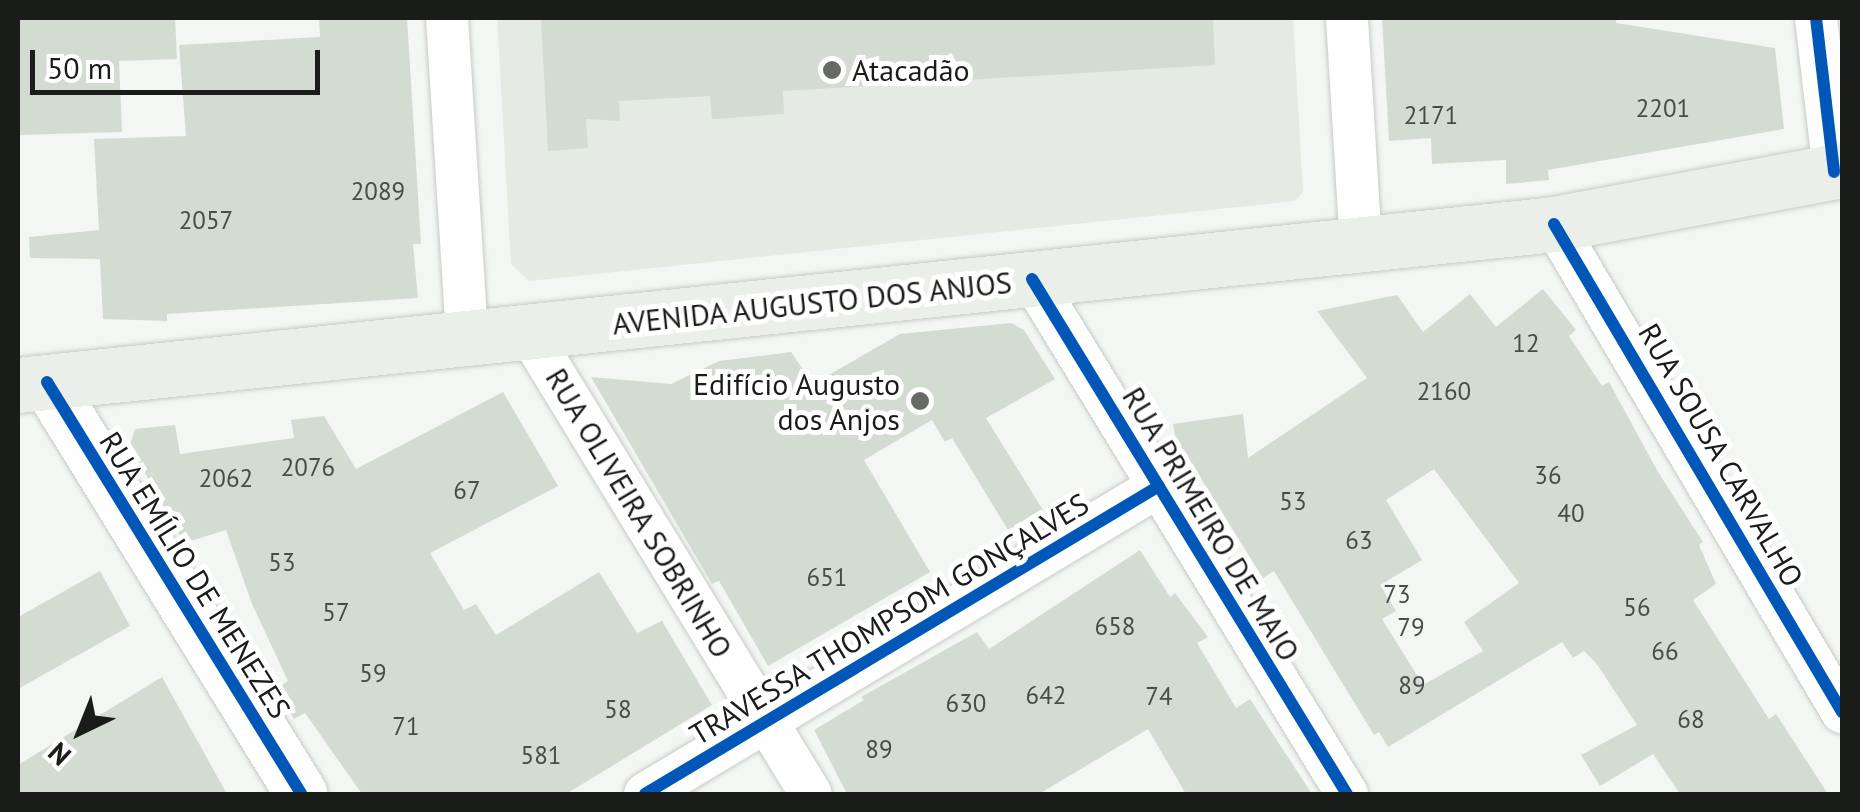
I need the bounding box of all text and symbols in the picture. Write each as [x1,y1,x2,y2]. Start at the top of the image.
scale bar [35,30,325,92]
text: 50 m [47,48,112,87]
place label: Atacadão [852,52,970,88]
marker: Atacadão [821,59,843,81]
house number: 2201 [1636,93,1690,123]
house number: 2171 [1404,100,1458,130]
house number: 2089 [351,176,405,206]
house number: 2057 [179,205,233,235]
street label: AVENIDA AUGUSTO DOS ANJOS [609,264,1015,342]
street label: RUA SOUSA CARVALHO [1630,316,1812,594]
house number: 12 [1512,328,1540,358]
street label: RUA OLIVEIRA SOBRINHO [538,361,740,665]
place label: Edifício Augusto dos Anjos [692,366,900,436]
house number: 2160 [1417,376,1471,406]
street label: RUA PRIMEIRO DE MAIO [1115,380,1307,668]
marker: Edifício Augusto dos Anjos [909,390,931,412]
street label: RUA EMÍLIO DE MENEZES [92,425,298,725]
house number: 2076 [281,452,335,482]
house number: 36 [1534,460,1562,490]
house number: 2062 [199,463,253,493]
house number: 67 [453,475,481,505]
street label: TRAVESSA THOMPSOM GONÇALVES [682,485,1096,753]
house number: 53 [1279,486,1307,516]
house number: 40 [1557,498,1585,528]
house number: 63 [1345,525,1373,555]
house number: 53 [268,547,296,577]
house number: 651 [807,562,847,592]
house number: 73 [1383,579,1411,609]
house number: 56 [1623,592,1651,622]
house number: 57 [322,597,350,627]
house number: 658 [1095,611,1135,641]
house number: 79 [1397,612,1425,642]
house number: 66 [1651,636,1679,666]
house number: 59 [359,658,387,688]
house number: 89 [1398,670,1426,700]
house number: 642 [1026,680,1066,710]
house number: 74 [1145,681,1173,711]
north arrow [30,682,130,782]
house number: 630 [946,688,986,718]
house number: 58 [604,694,632,724]
house number: 68 [1677,704,1705,734]
house number: 71 [392,711,420,741]
text: N [40,734,79,774]
house number: 89 [865,734,893,764]
house number: 581 [521,740,561,770]

